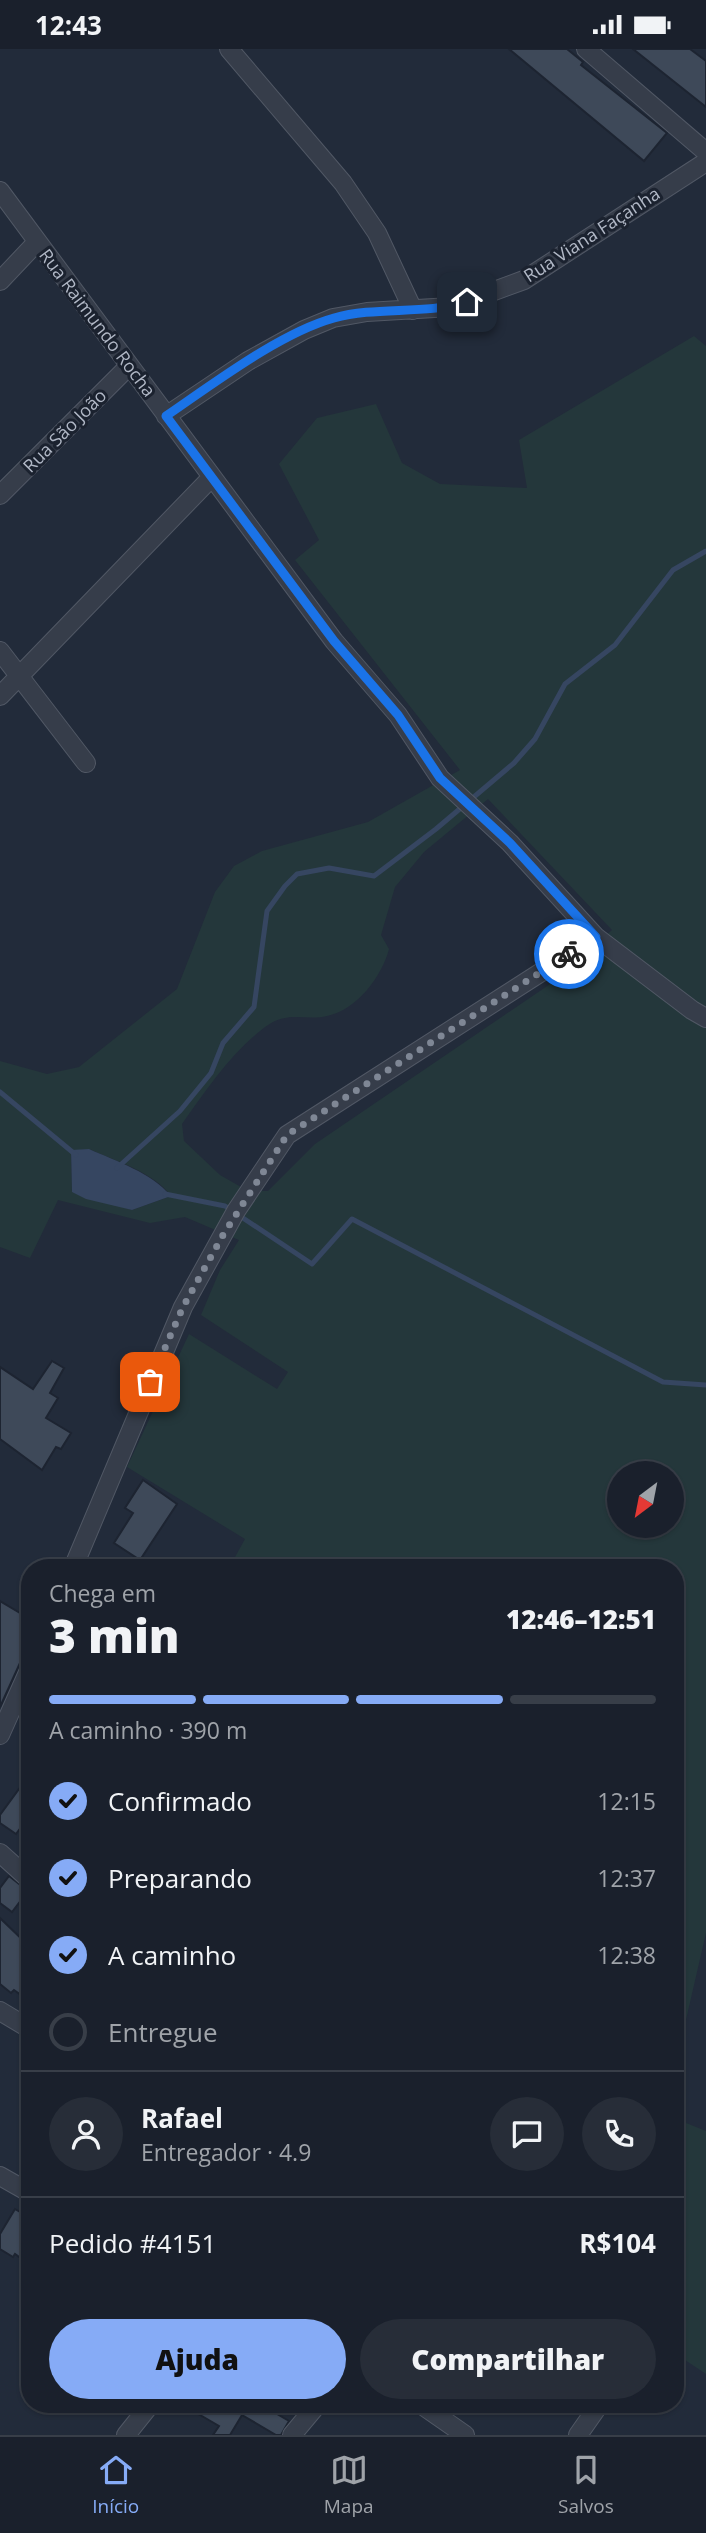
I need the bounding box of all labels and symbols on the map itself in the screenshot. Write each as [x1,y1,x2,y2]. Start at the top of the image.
street label: Rua Viana Façanha [519,181,664,287]
street label: Rua Raimundo Rocha [34,244,161,401]
pin [437,272,497,332]
street label: Rua São João [17,383,111,477]
courier [534,919,604,989]
pin [120,1352,180,1412]
north arrow [607,1461,684,1538]

